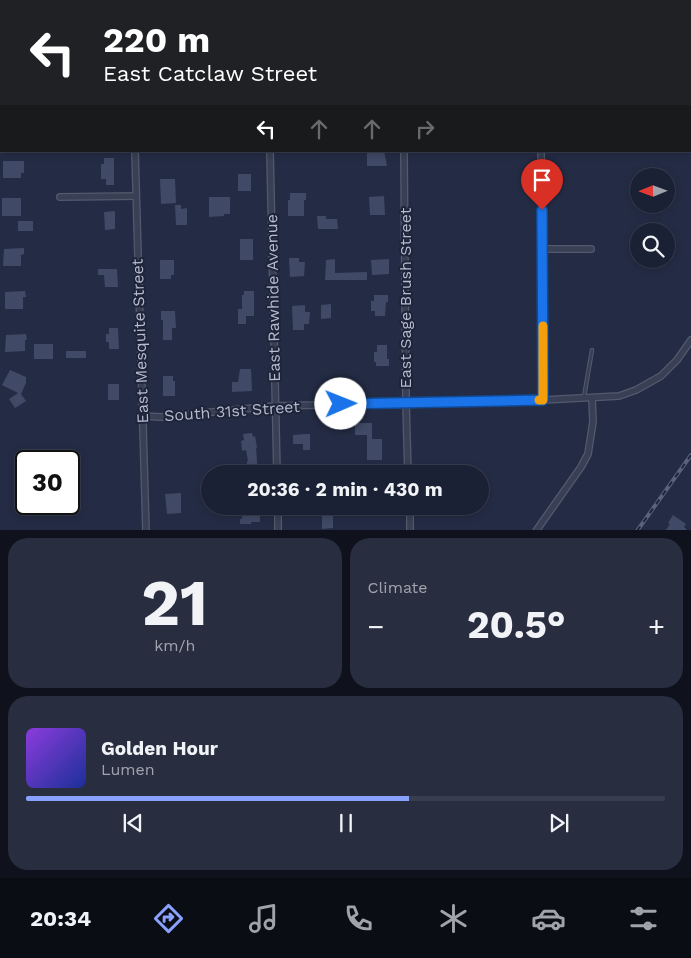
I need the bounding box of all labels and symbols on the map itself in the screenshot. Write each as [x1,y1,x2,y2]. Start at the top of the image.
pin [521,159,563,210]
north arrow [630,168,675,212]
street label: East Sage Brush Street [396,207,415,389]
street label: East Rawhide Avenue [262,214,284,382]
street label: East Mesquite Street [128,258,152,424]
position arrow [314,377,366,429]
street label: South 31st Street [163,397,301,425]
speed limit sign: 30 [15,450,80,515]

